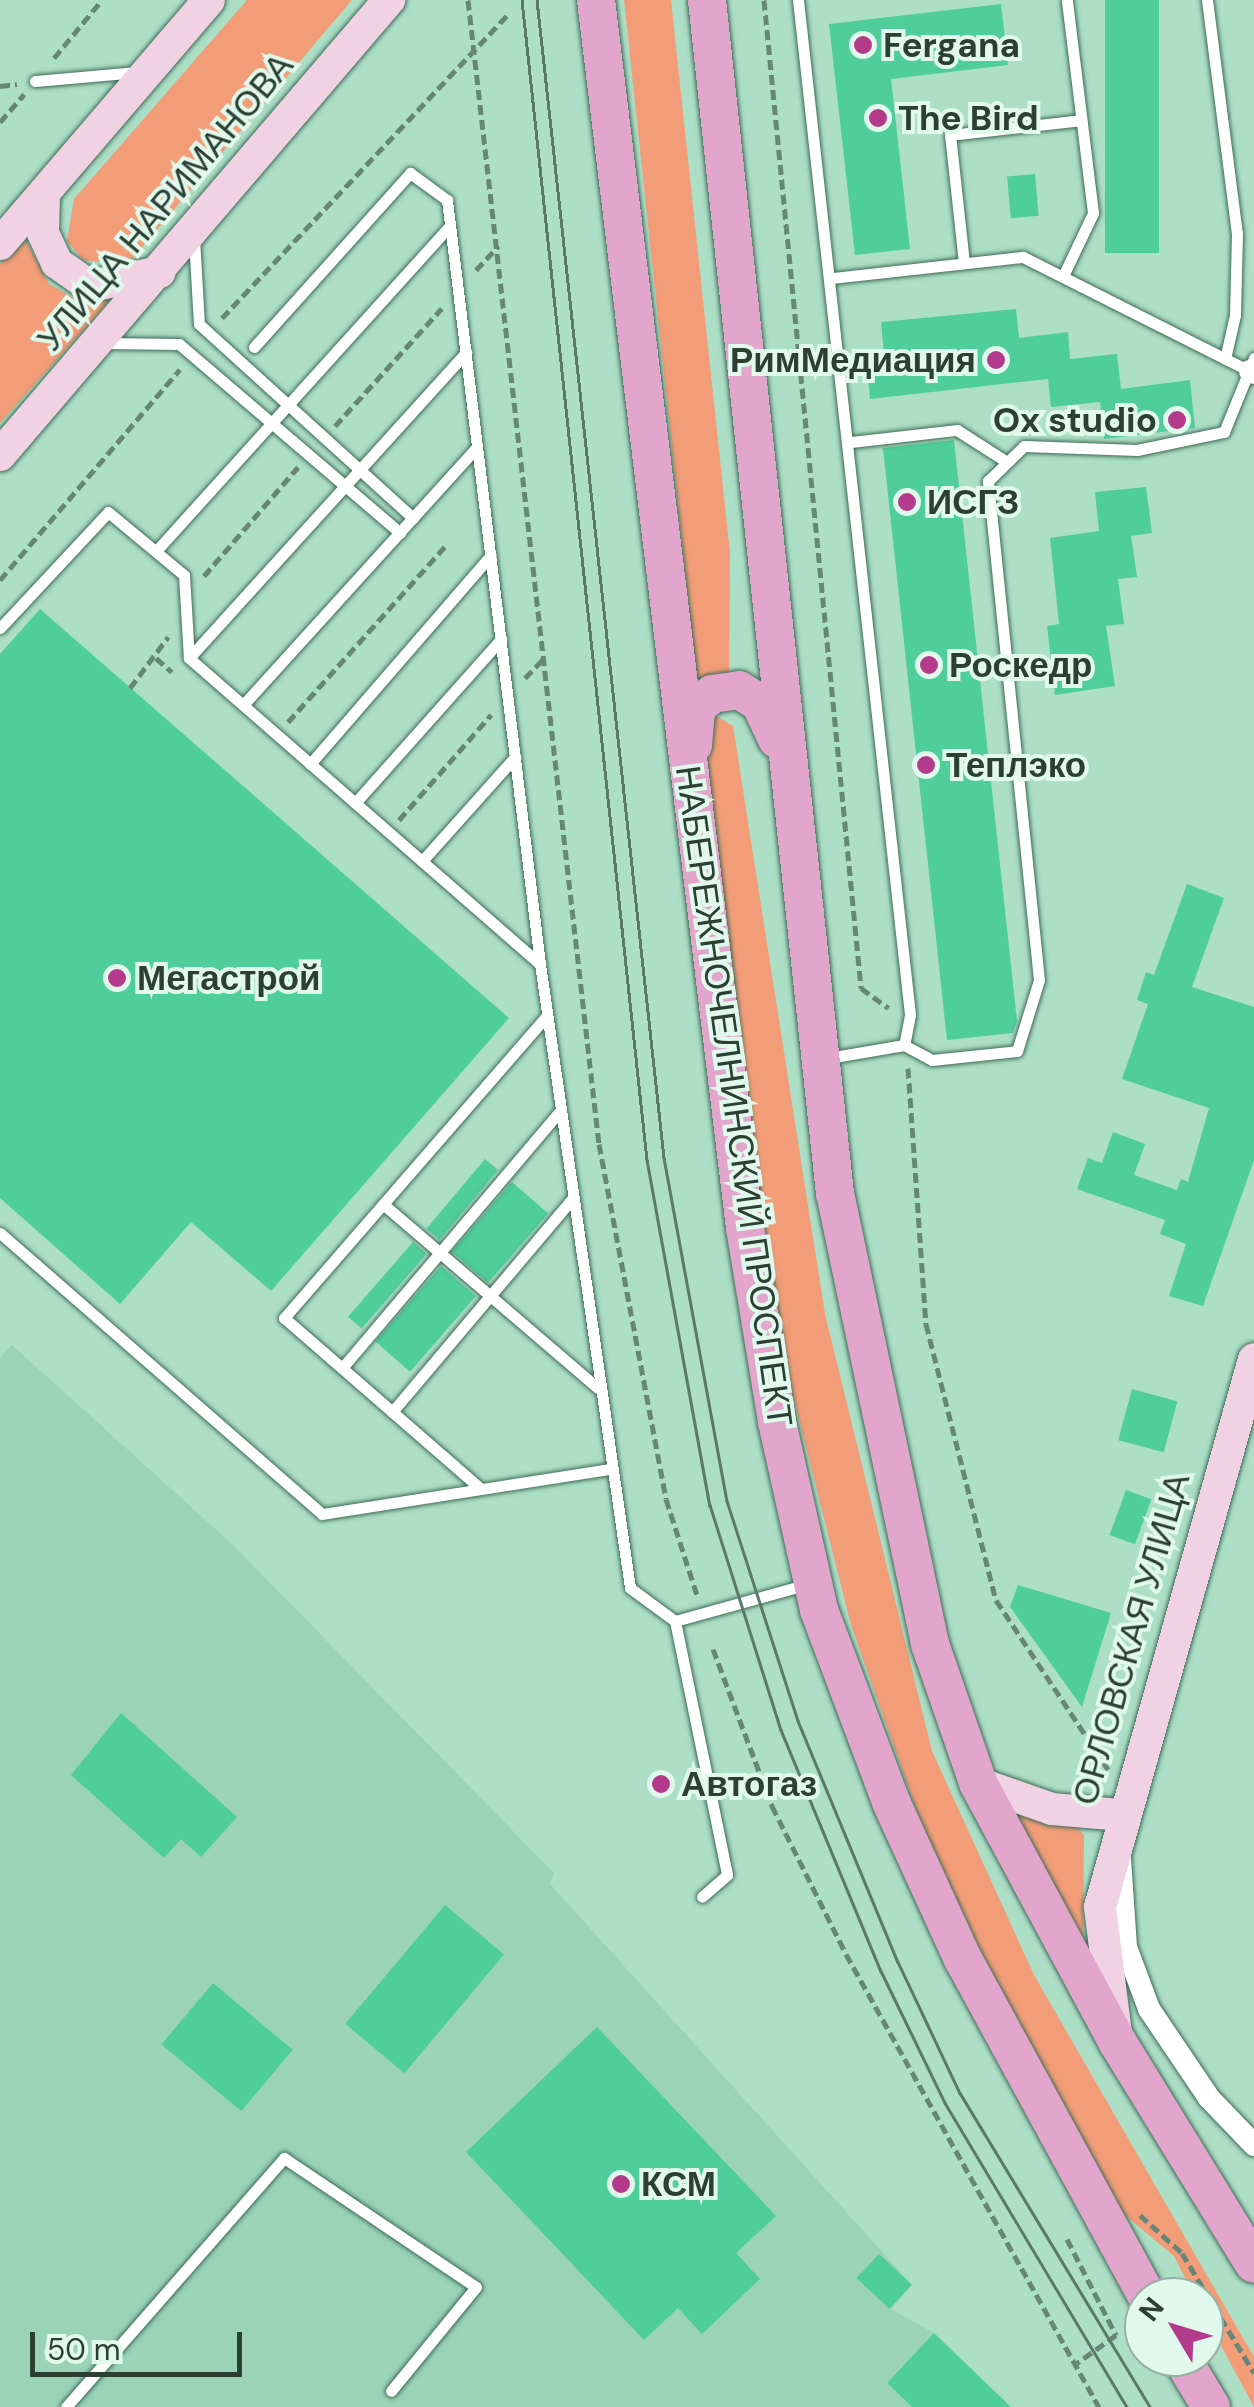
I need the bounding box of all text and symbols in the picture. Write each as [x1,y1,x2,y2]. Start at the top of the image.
place label: Fergana [883,24,1020,66]
marker: Fergana [852,34,874,56]
street label: УЛИЦА НАРИМАНОВА [28,45,302,359]
place label: The Bird [898,97,1039,139]
marker: The Bird [867,107,889,129]
place label: РимМедиация [730,339,976,381]
marker: РимМедиация [985,349,1007,371]
place label: Ox studio [993,399,1157,441]
marker: Ox studio [1166,409,1188,431]
place label: ИСГЗ [927,481,1019,523]
marker: ИСГЗ [896,491,918,513]
place label: Роскедр [949,644,1092,686]
marker: Роскедр [918,654,940,676]
place label: Теплэко [946,744,1086,786]
marker: Теплэко [915,754,937,776]
street label: НАБЕРЕЖНОЧЕЛНИНСКИЙ ПРОСПЕКТ [667,763,801,1429]
place label: Мегастрой [137,957,321,999]
marker: Мегастрой [106,967,128,989]
street label: ОРЛОВСКАЯ УЛИЦА [1064,1468,1198,1810]
place label: Автогаз [681,1763,817,1805]
marker: Автогаз [650,1773,672,1795]
place label: КСМ [641,2163,716,2205]
marker: КСМ [610,2173,632,2195]
north arrow [1124,2277,1224,2377]
text: N [1131,2290,1172,2329]
scale bar [35,2312,248,2374]
text: 50 m [47,2330,121,2369]

